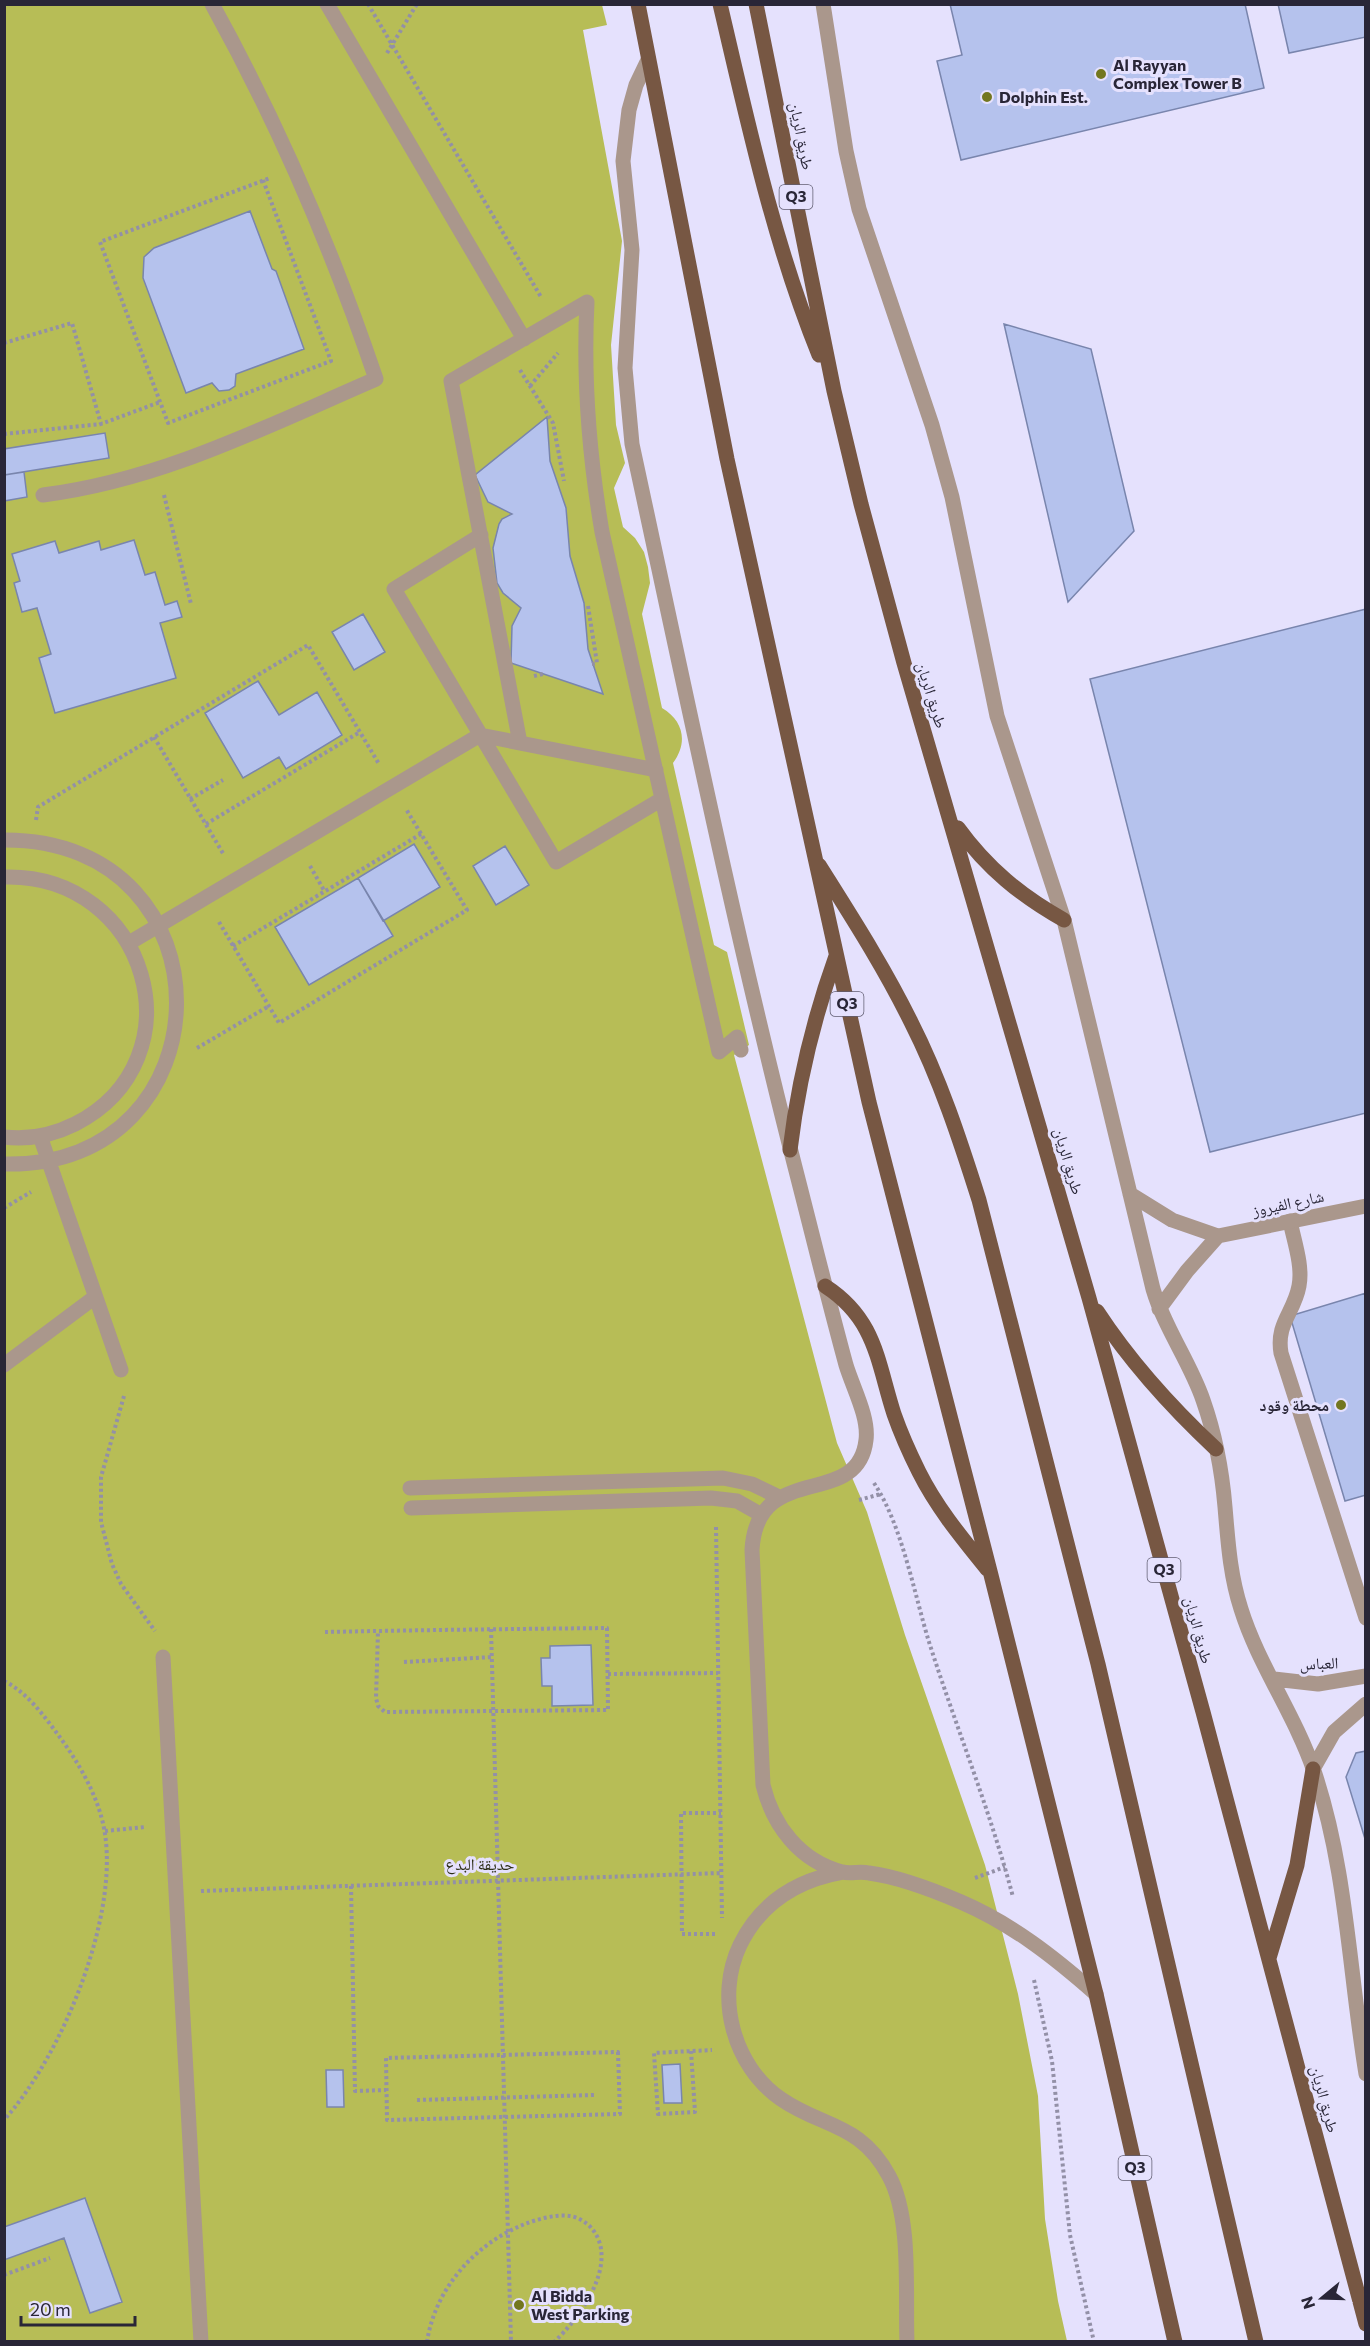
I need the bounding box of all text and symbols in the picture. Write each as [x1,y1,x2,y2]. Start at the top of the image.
place label: Al Rayyan Complex Tower B [1113,55,1242,92]
marker: Al Rayyan Complex Tower B [1094,67,1108,81]
place label: Dolphin Est. [999,87,1088,106]
marker: Dolphin Est. [980,90,994,104]
street label: طريق الريان [785,101,818,172]
road number: Q3 [780,185,812,209]
street label: طريق الريان [911,659,952,731]
road number: Q3 [830,992,864,1016]
street label: طريق الريان [1049,1125,1088,1197]
street label: شارع الفيروز [1249,1186,1326,1222]
place label: محطة وقود [1260,1395,1329,1414]
marker: محطة وقود [1334,1398,1348,1412]
road number: Q3 [1148,1558,1180,1582]
street label: طريق الريان [1180,1594,1218,1666]
street label: العباس [1299,1652,1339,1675]
park label: حديقة البدع [446,1854,514,1875]
street label: طريق الريان [1306,2063,1344,2135]
road number: Q3 [1118,2156,1152,2180]
north arrow [1292,2268,1352,2328]
place label: Al Bidda West Parking [531,2286,630,2323]
scale bar [21,2289,135,2327]
text: N [1296,2294,1318,2312]
text: 20 m [30,2298,71,2320]
marker: Al Bidda West Parking [512,2298,526,2312]

